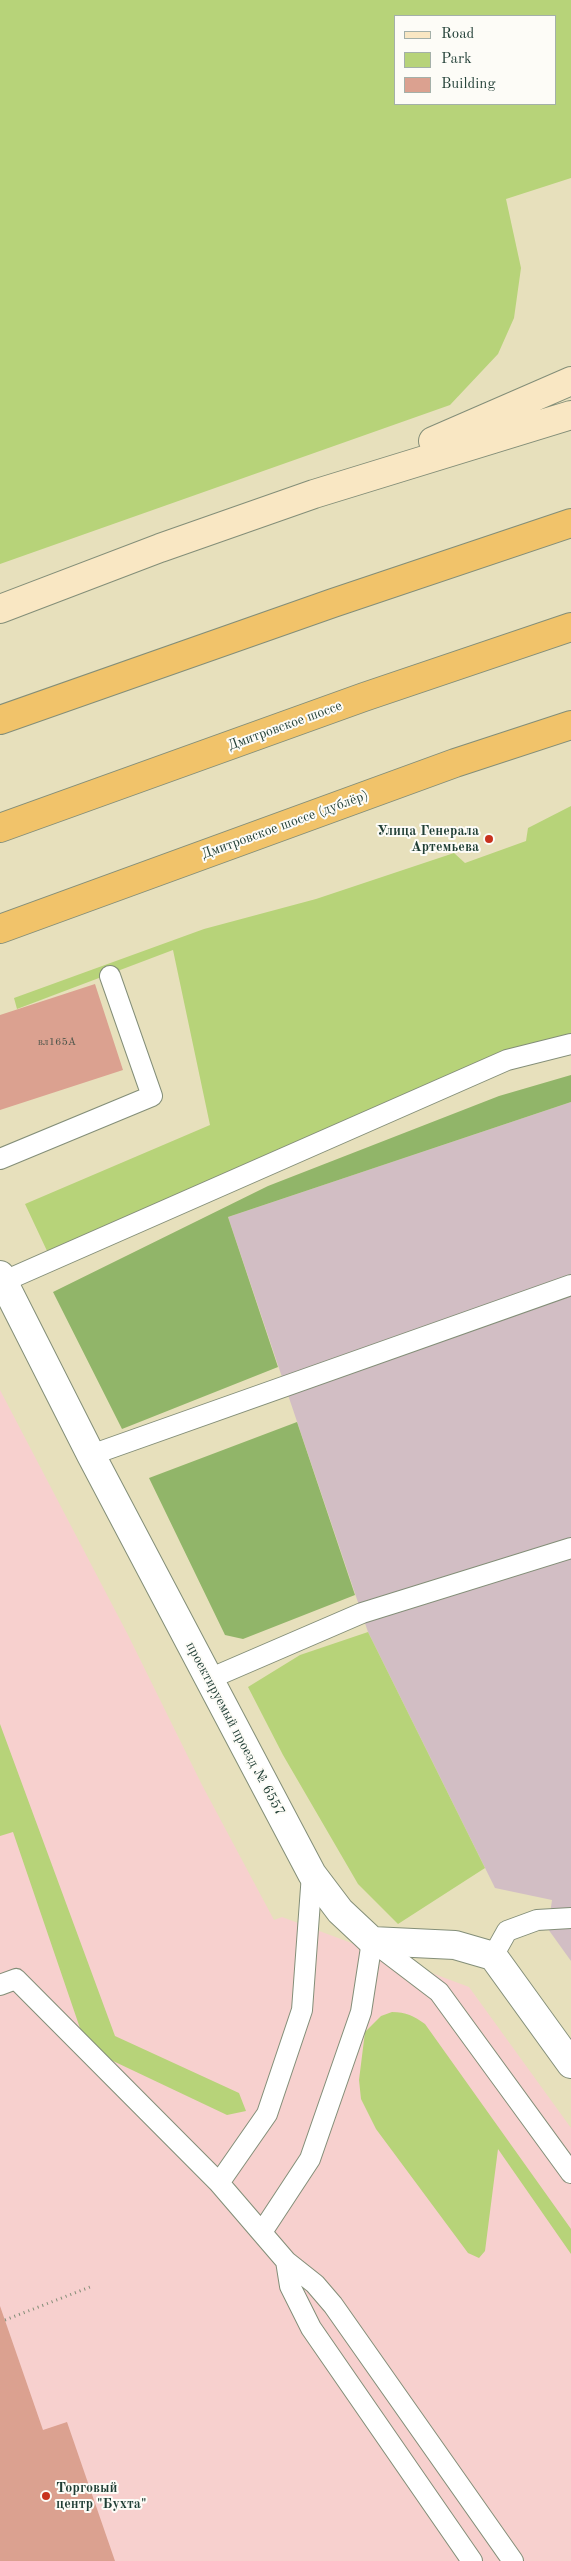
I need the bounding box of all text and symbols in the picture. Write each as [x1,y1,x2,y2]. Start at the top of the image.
legend [394,15,556,105]
text: Road [441,27,474,42]
text: Park [441,52,472,67]
text: Building [441,77,496,92]
street label: Дмитровское шоссе [226,698,344,754]
street label: Дмитровское шоссе (дублёр) [199,787,371,863]
place label: Улица Генерала Артемьева [377,823,479,856]
marker: Улица Генерала Артемьева [483,833,495,845]
house number: вл165А [38,1035,76,1049]
street label: проектируемый проезд № 6557 [182,1639,288,1819]
place label: Торговый центр "Бухта" [56,2480,146,2512]
marker: Торговый центр "Бухта" [40,2490,52,2502]

